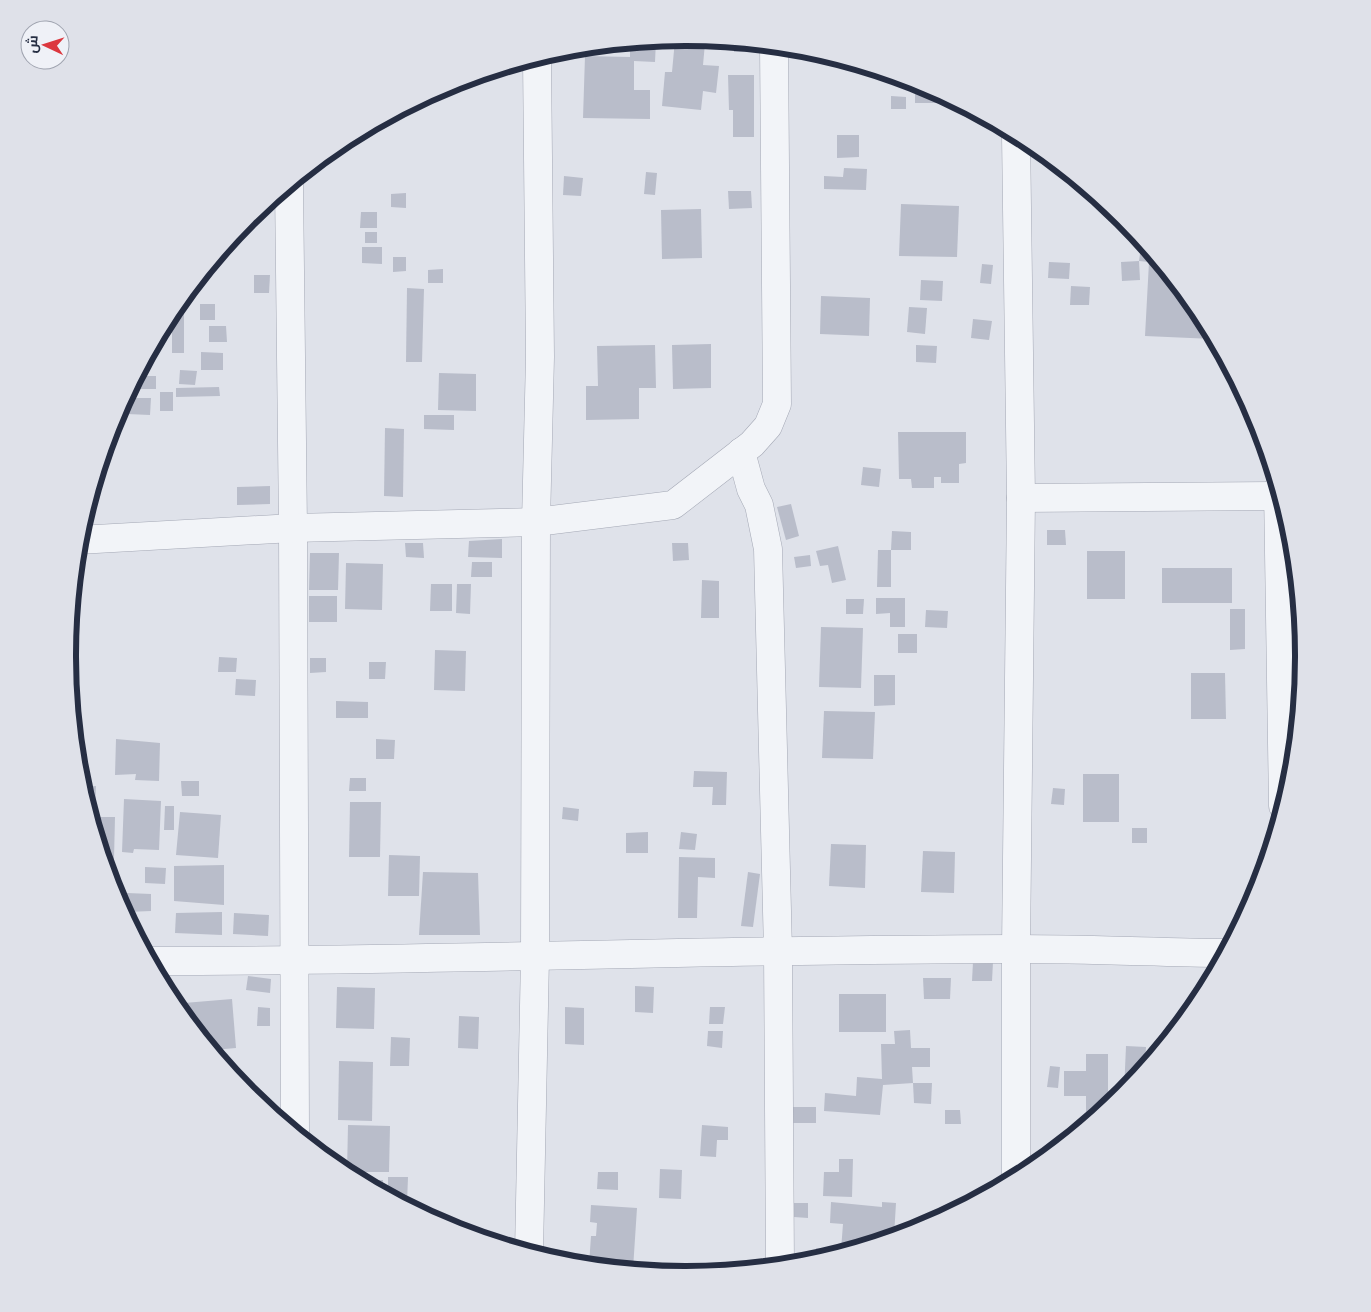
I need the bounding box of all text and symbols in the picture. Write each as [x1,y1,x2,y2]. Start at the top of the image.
north arrow [20,20,70,70]
text: ش [23,35,42,54]

